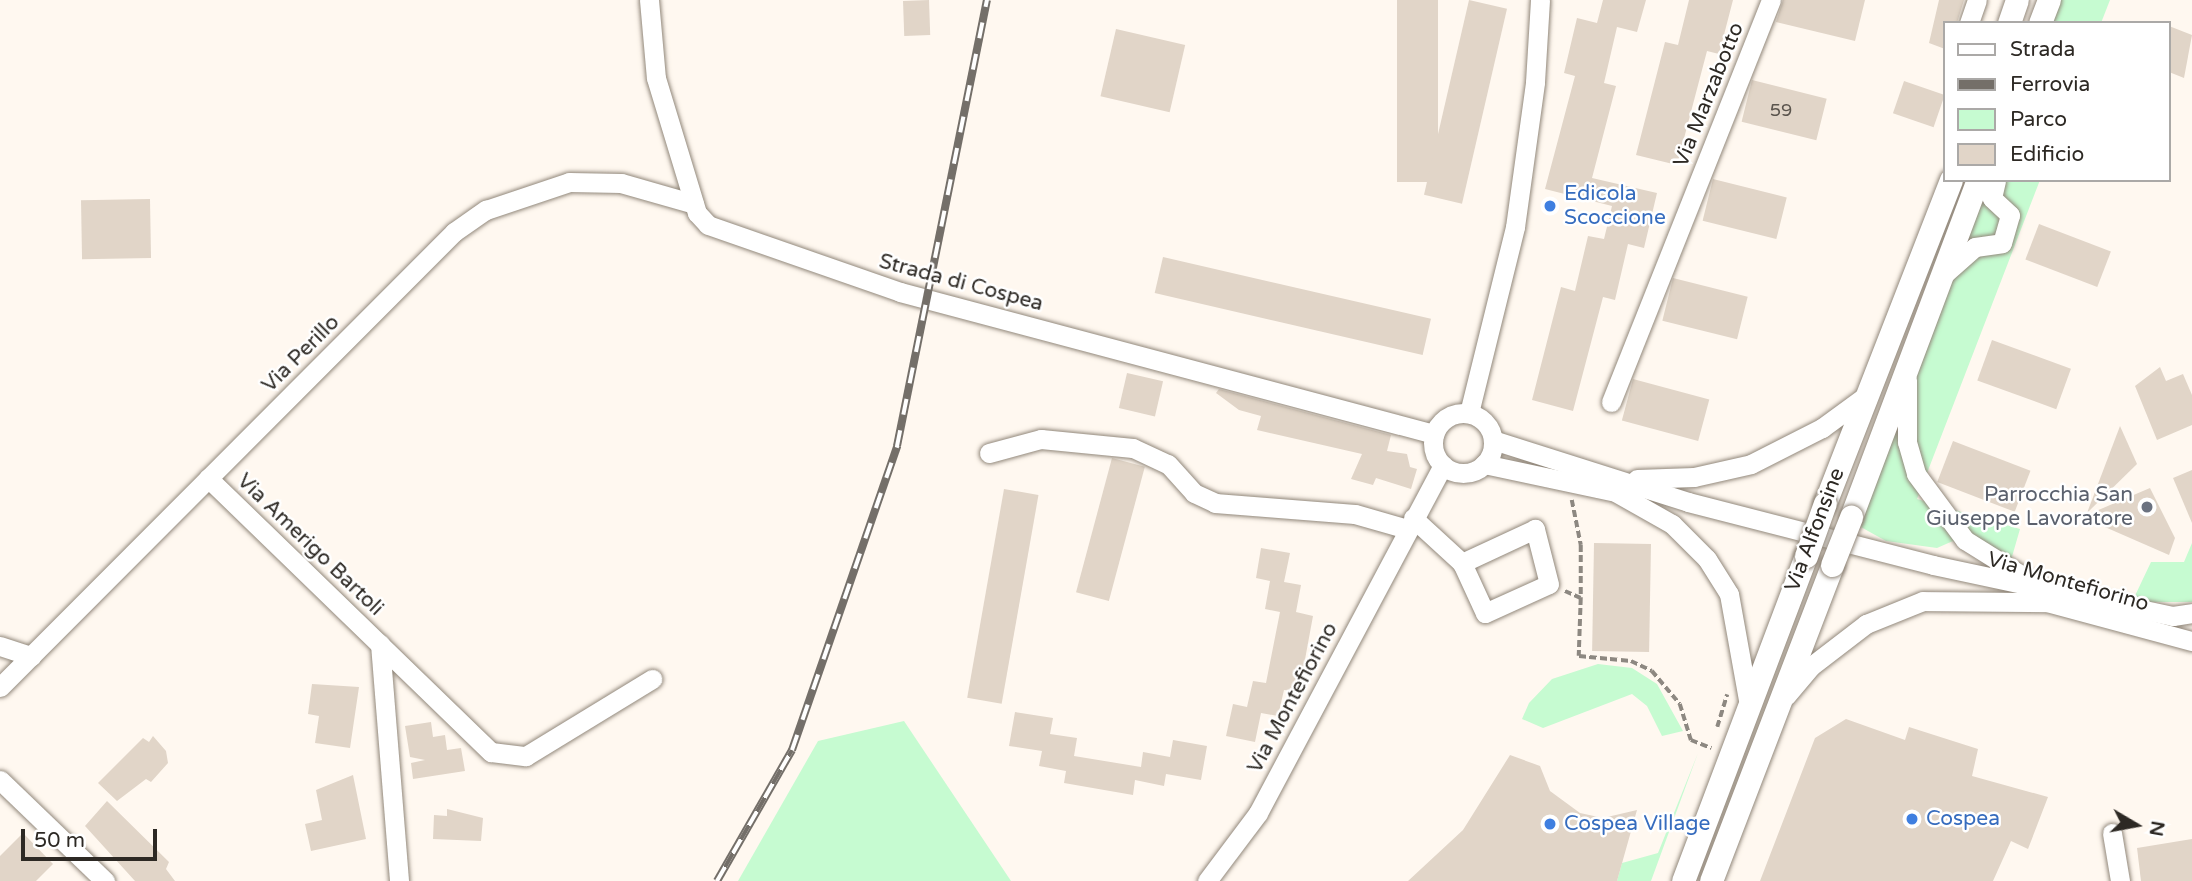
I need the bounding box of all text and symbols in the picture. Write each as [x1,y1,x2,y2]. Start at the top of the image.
street label: Via Marzabotto [1669,19,1749,171]
legend [1944,21,2171,182]
text: Strada [2010,37,2075,62]
text: Ferrovia [2010,72,2090,97]
house number: 59 [1770,99,1792,121]
text: Parco [2010,107,2067,132]
text: Edificio [2010,142,2084,167]
place label: Edicola Scoccione [1564,181,1666,231]
marker: Edicola Scoccione [1542,198,1558,214]
street label: Strada di Cospea [876,249,1046,317]
street label: Via Perillo [257,310,345,398]
street label: Via Alfonsine [1780,465,1850,595]
street label: Via Amerigo Bartoli [232,469,388,621]
place label: Parrocchia San Giuseppe Lavoratore [1926,482,2133,532]
marker: Parrocchia San Giuseppe Lavoratore [2139,499,2155,515]
street label: Via Montefiorino [1984,547,2152,617]
street label: Via Montefiorino [1243,618,1343,778]
north arrow [2101,790,2171,860]
place label: Cospea [1926,806,2000,832]
place label: Cospea Village [1564,811,1710,837]
marker: Cospea [1904,811,1920,827]
scale bar [24,814,161,858]
marker: Cospea Village [1542,816,1558,832]
text: N [2145,819,2169,838]
text: 50 m [34,828,85,853]

